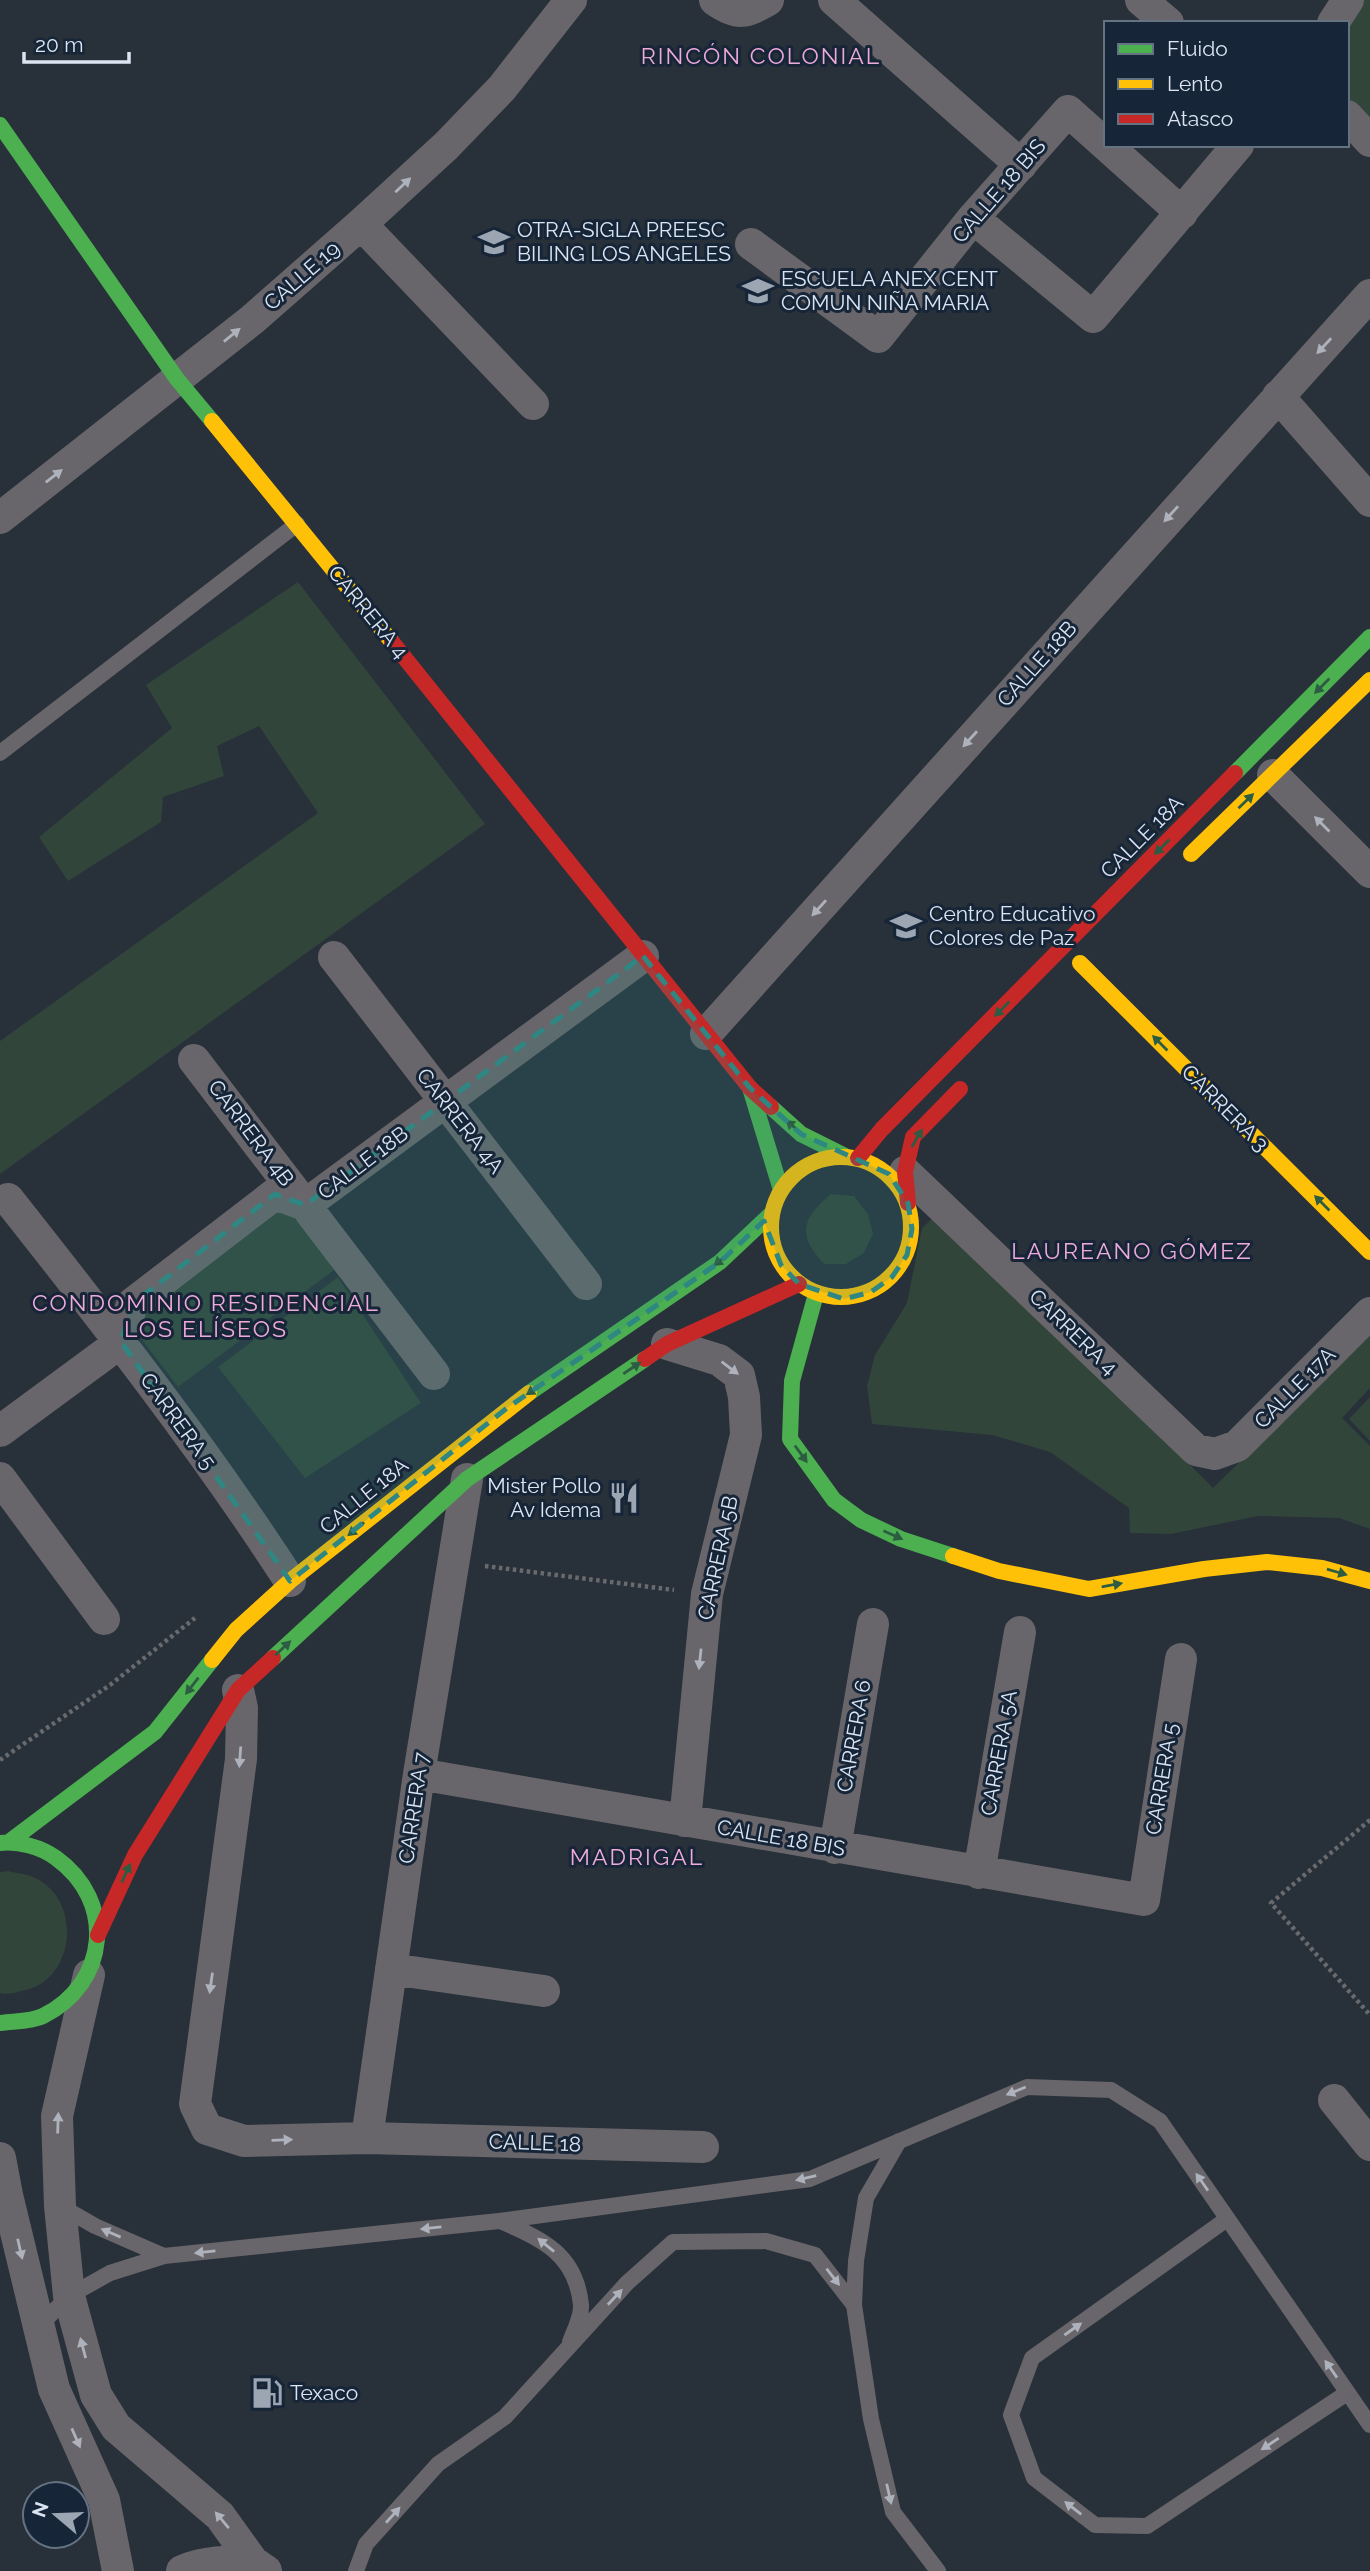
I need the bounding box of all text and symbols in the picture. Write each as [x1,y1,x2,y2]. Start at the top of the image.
scale bar [24,21,130,65]
legend [1104,21,1349,147]
text: 20 m [35,32,83,57]
text: Fluido [1167,36,1228,61]
district label: RINCÓN COLONIAL [641,42,881,69]
text: Lento [1167,71,1223,96]
text: Atasco [1167,106,1233,131]
street label: CALLE 18 BIS [947,133,1051,248]
one-way arrow [394,178,411,194]
place label: OTRA-SIGLA PREESC BILING LOS ANGELES [517,217,731,266]
school or university icon: OTRA-SIGLA PREESC BILING LOS ANGELES [477,225,511,259]
street label: CALLE 19 [259,236,345,315]
place label: ESCUELA ANEX CENT COMUN NIÑA MARIA [781,266,998,315]
school or university icon: ESCUELA ANEX CENT COMUN NIÑA MARIA [741,274,775,308]
one-way arrow [223,328,241,343]
one-way arrow [1316,337,1332,354]
one-way arrow [44,469,62,484]
one-way arrow [1163,505,1179,523]
street label: CARRERA 4 [323,560,414,663]
street label: CALLE 18B [992,616,1082,712]
one-way arrow [1314,677,1331,693]
one-way arrow [963,730,979,747]
street label: CALLE 18A [1095,790,1188,883]
one-way arrow [1238,792,1255,809]
one-way arrow [1313,815,1330,832]
one-way arrow [1154,839,1171,855]
one-way arrow [811,899,827,916]
place label: Centro Educativo Colores de Paz [929,901,1096,950]
school or university icon: Centro Educativo Colores de Paz [889,909,923,943]
one-way arrow [994,1001,1010,1017]
one-way arrow [1152,1036,1169,1052]
street label: CARRERA 3 [1177,1059,1274,1156]
street label: CARRERA 4A [412,1063,509,1178]
street label: CARRERA 4B [203,1075,299,1191]
one-way arrow [785,1119,803,1135]
street label: CALLE 18B [313,1121,413,1205]
one-way arrow [910,1128,922,1148]
one-way arrow [1313,1195,1330,1212]
district label: LAUREANO GÓMEZ [1011,1237,1253,1264]
one-way arrow [713,1252,731,1267]
street label: CARRERA 4 [1024,1284,1123,1380]
district label: CONDOMINIO RESIDENCIAL LOS ELÍSEOS [32,1289,380,1342]
street label: CALLE 17A [1249,1342,1340,1433]
one-way arrow [623,1361,641,1375]
one-way arrow [721,1361,739,1375]
street label: CARRERA 5 [135,1368,222,1474]
one-way arrow [526,1382,544,1396]
one-way arrow [794,1444,808,1463]
street label: CALLE 18A [314,1452,413,1539]
place label: Mister Pollo Av Idema [487,1473,601,1522]
restaurant icon: Mister Pollo Av Idema [607,1481,641,1515]
street label: CARRERA 5B [692,1493,743,1622]
one-way arrow [347,1521,365,1536]
one-way arrow [883,1529,903,1541]
one-way arrow [1326,1567,1348,1578]
one-way arrow [1101,1579,1123,1590]
one-way arrow [274,1640,291,1656]
one-way arrow [695,1648,706,1670]
one-way arrow [185,1677,200,1694]
street label: CARRERA 6 [831,1678,876,1794]
street label: CARRERA 5A [975,1688,1022,1818]
street label: CARRERA 5 [1140,1721,1183,1836]
one-way arrow [234,1746,245,1768]
street label: CARRERA 7 [393,1750,434,1865]
street label: CALLE 18 BIS [715,1814,847,1861]
district label: MADRIGAL [570,1843,704,1870]
one-way arrow [120,1863,132,1883]
one-way arrow [205,1972,216,1994]
one-way arrow [1006,2086,1027,2097]
one-way arrow [53,2111,64,2133]
street label: CALLE 18 [488,2128,582,2157]
one-way arrow [272,2135,294,2146]
one-way arrow [795,2173,817,2184]
one-way arrow [1195,2173,1209,2191]
one-way arrow [420,2223,442,2234]
one-way arrow [101,2227,121,2239]
one-way arrow [537,2237,555,2252]
one-way arrow [14,2238,25,2260]
one-way arrow [194,2246,216,2257]
one-way arrow [825,2268,839,2286]
one-way arrow [607,2288,623,2306]
one-way arrow [1064,2322,1082,2336]
one-way arrow [77,2337,88,2359]
one-way arrow [1324,2360,1338,2378]
fuel station icon: Texaco [250,2376,284,2410]
place label: Texaco [290,2380,358,2405]
one-way arrow [70,2428,82,2448]
one-way arrow [1261,2437,1279,2451]
north arrow [21,2480,91,2550]
one-way arrow [883,2483,894,2505]
text: N [27,2499,53,2520]
one-way arrow [1064,2502,1082,2516]
one-way arrow [384,2506,400,2523]
one-way arrow [214,2511,229,2529]

